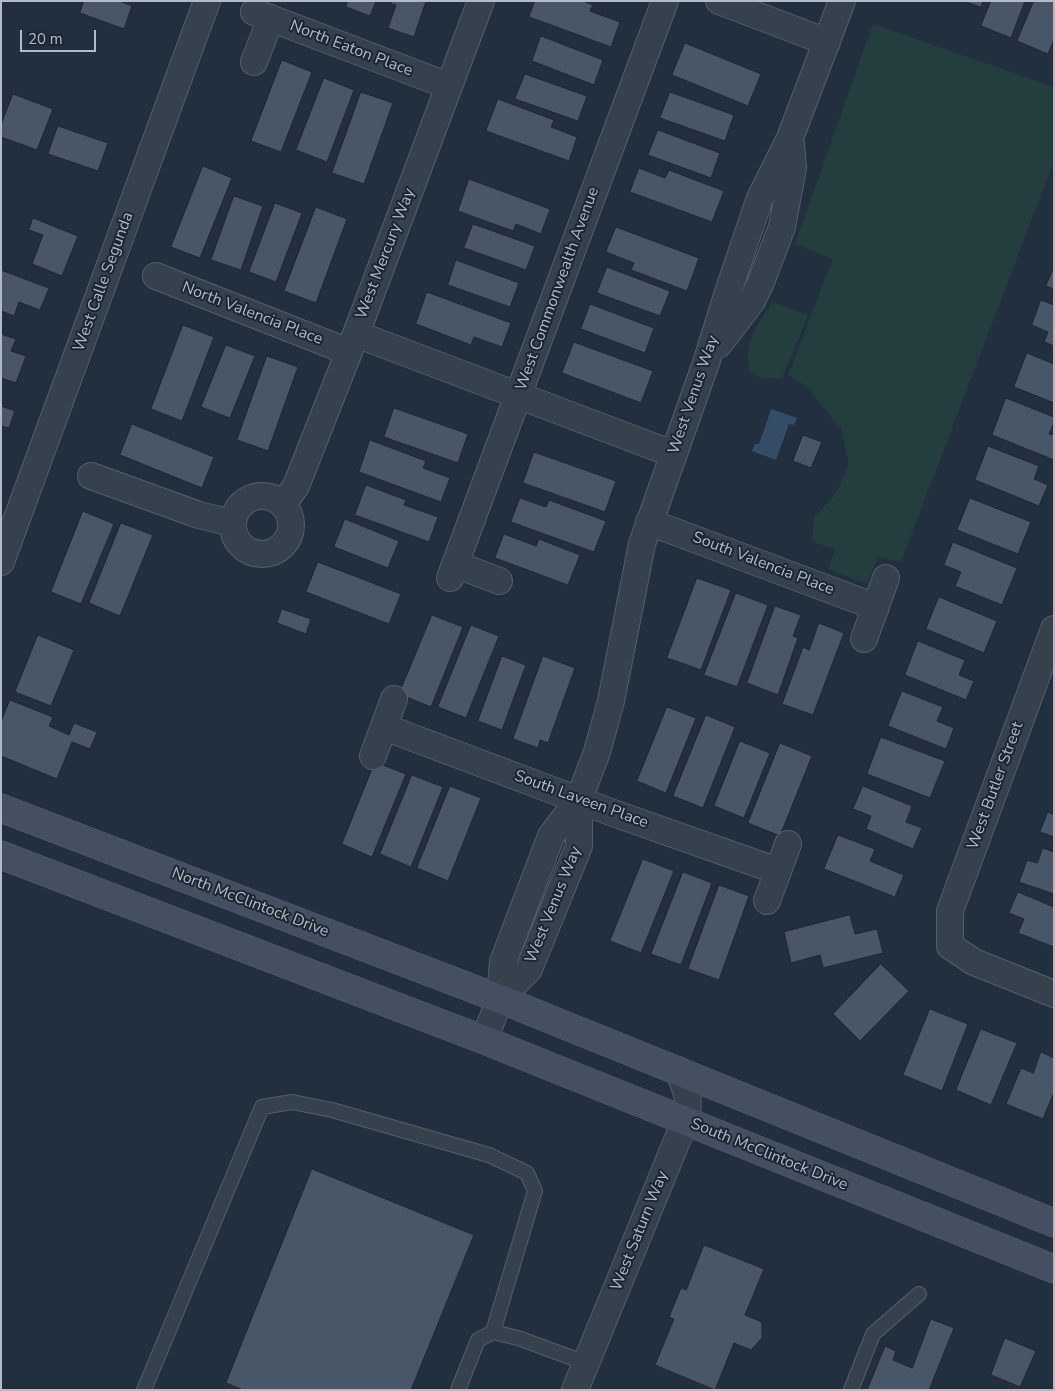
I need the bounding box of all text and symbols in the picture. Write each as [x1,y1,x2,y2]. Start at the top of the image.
street label: North Eaton Place [287,17,415,81]
scale bar [22,20,99,52]
text: 20 m [28,29,63,49]
street label: West Commonwealth Avenue [512,185,604,393]
street label: West Mercury Way [352,186,420,322]
street label: West Calle Segunda [70,210,138,354]
street label: North Valencia Place [179,278,325,350]
street label: West Venus Way [665,333,723,457]
street label: South Valencia Place [689,528,837,600]
street label: West Butler Street [964,719,1028,853]
street label: South Laveen Place [511,767,651,833]
street label: West Venus Way [522,844,586,966]
street label: North McClintock Drive [169,864,331,942]
street label: South McClintock Drive [688,1115,850,1195]
street label: West Saturn Way [607,1168,673,1294]

